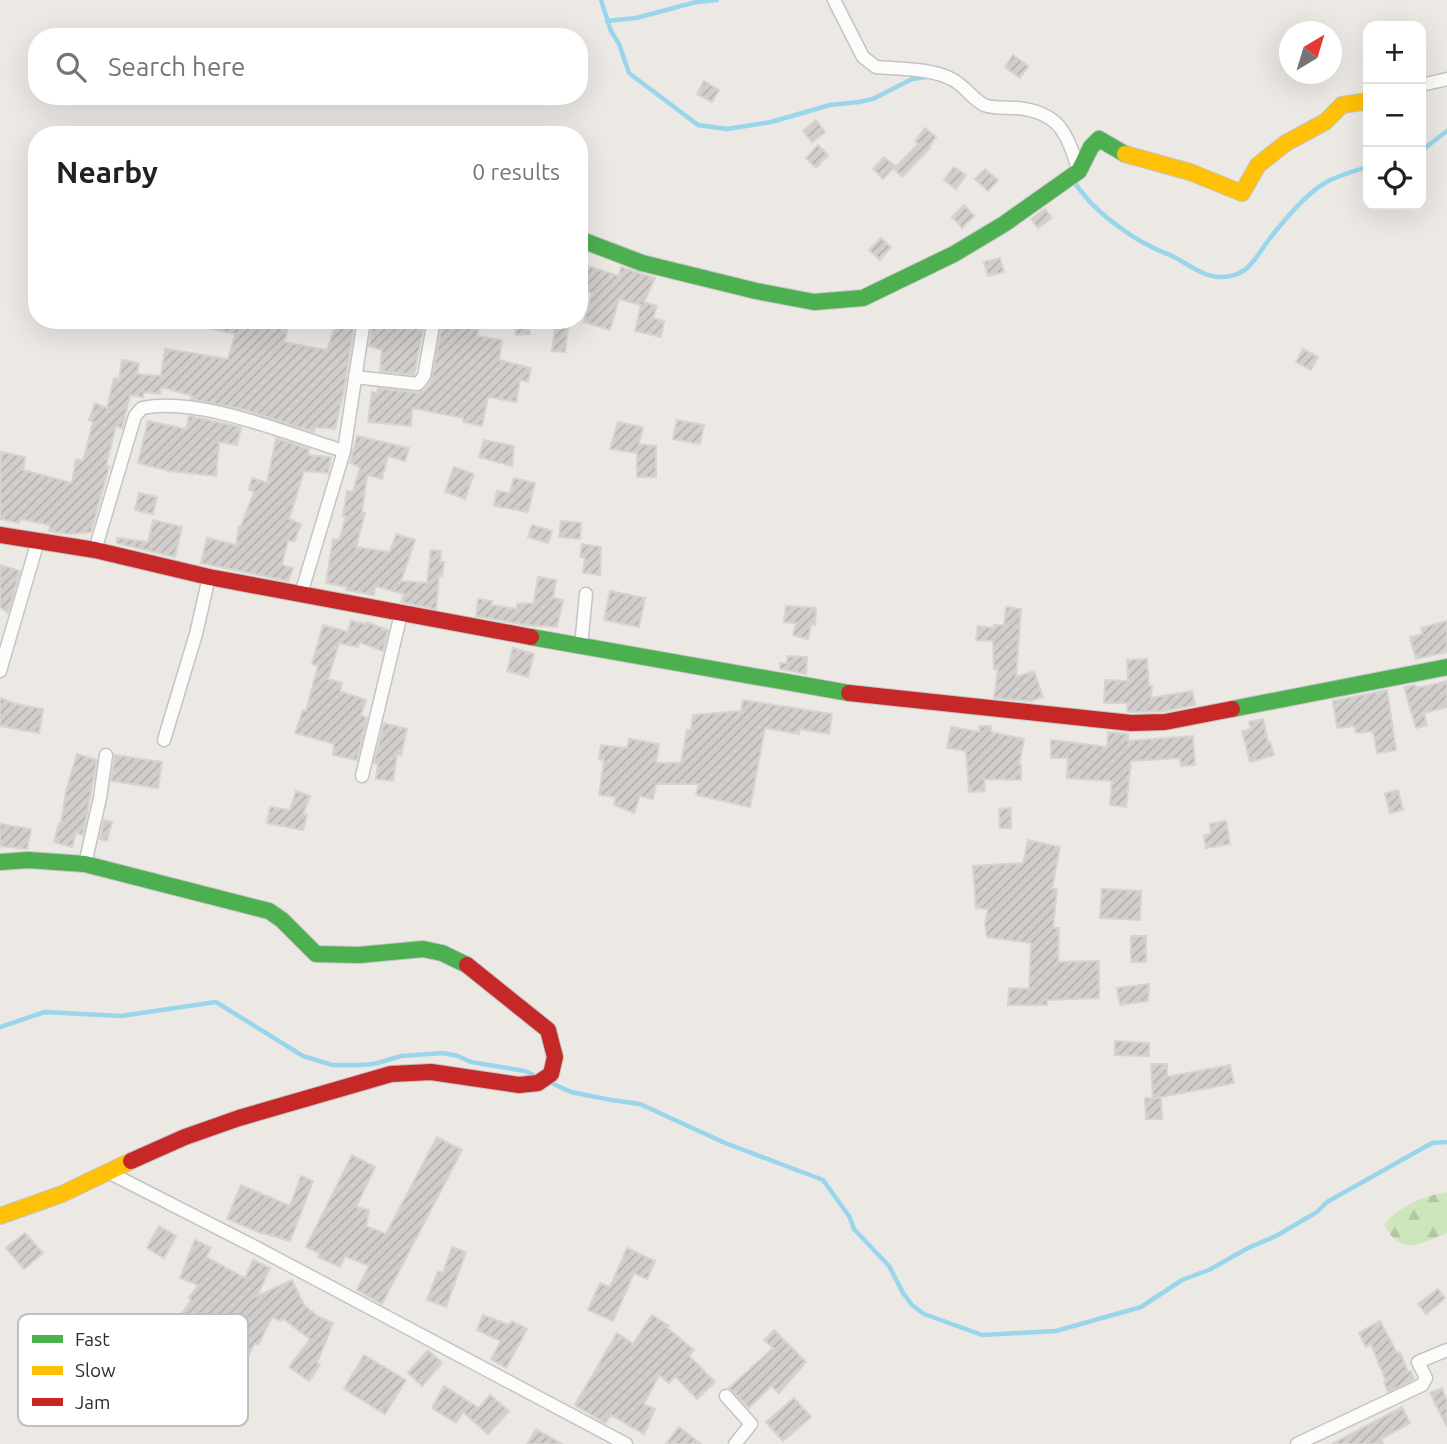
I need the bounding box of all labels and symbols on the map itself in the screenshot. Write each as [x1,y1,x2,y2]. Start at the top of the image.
north arrow [1279,21,1342,84]
legend [18,1314,248,1426]
text: Fast [75,1328,110,1350]
text: Slow [75,1359,116,1381]
text: Jam [75,1391,111,1413]

